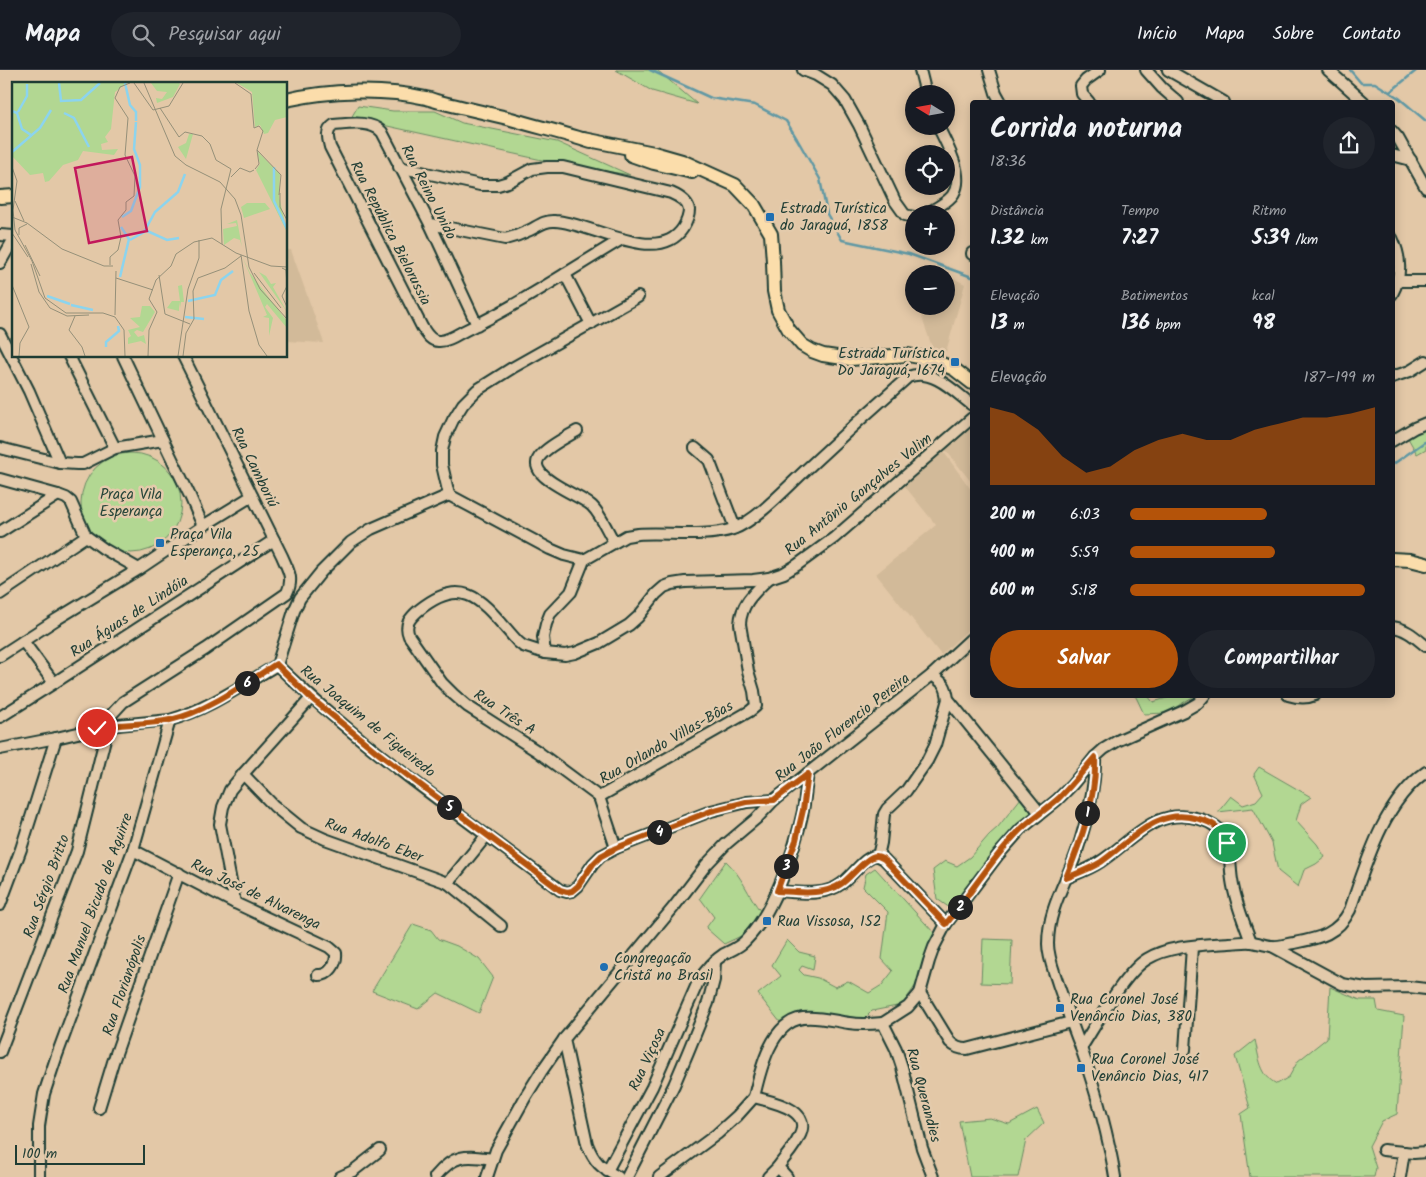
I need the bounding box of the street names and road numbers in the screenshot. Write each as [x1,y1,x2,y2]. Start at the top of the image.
street label: Rua Reino Unido [394,141,462,244]
street label: Rua República Bielorussia [343,157,437,310]
street label: Rua Camboriú [224,423,284,513]
street label: Rua Antônio Gonçalves Valim [780,427,938,562]
street label: Rua Águas de Lindóia [66,570,193,664]
street label: Rua Joaquim de Figueiredo [295,660,440,784]
street label: Rua João Florencio Pereira [770,667,915,788]
street label: Rua Três A [469,684,540,742]
street label: Rua Orlando Villas-Bôas [595,694,738,791]
street label: Rua Manuel Bicudo de Aguirre [52,809,140,997]
street label: Rua Adolfo Eber [321,812,427,870]
street label: Rua Sérgio Britto [17,831,77,941]
street label: Rua José de Alvarenga [186,853,325,937]
street label: Rua Florianópolis [96,931,154,1039]
street label: Rua Viçosa [623,1024,673,1095]
street label: Rua Querandies [899,1045,947,1146]

